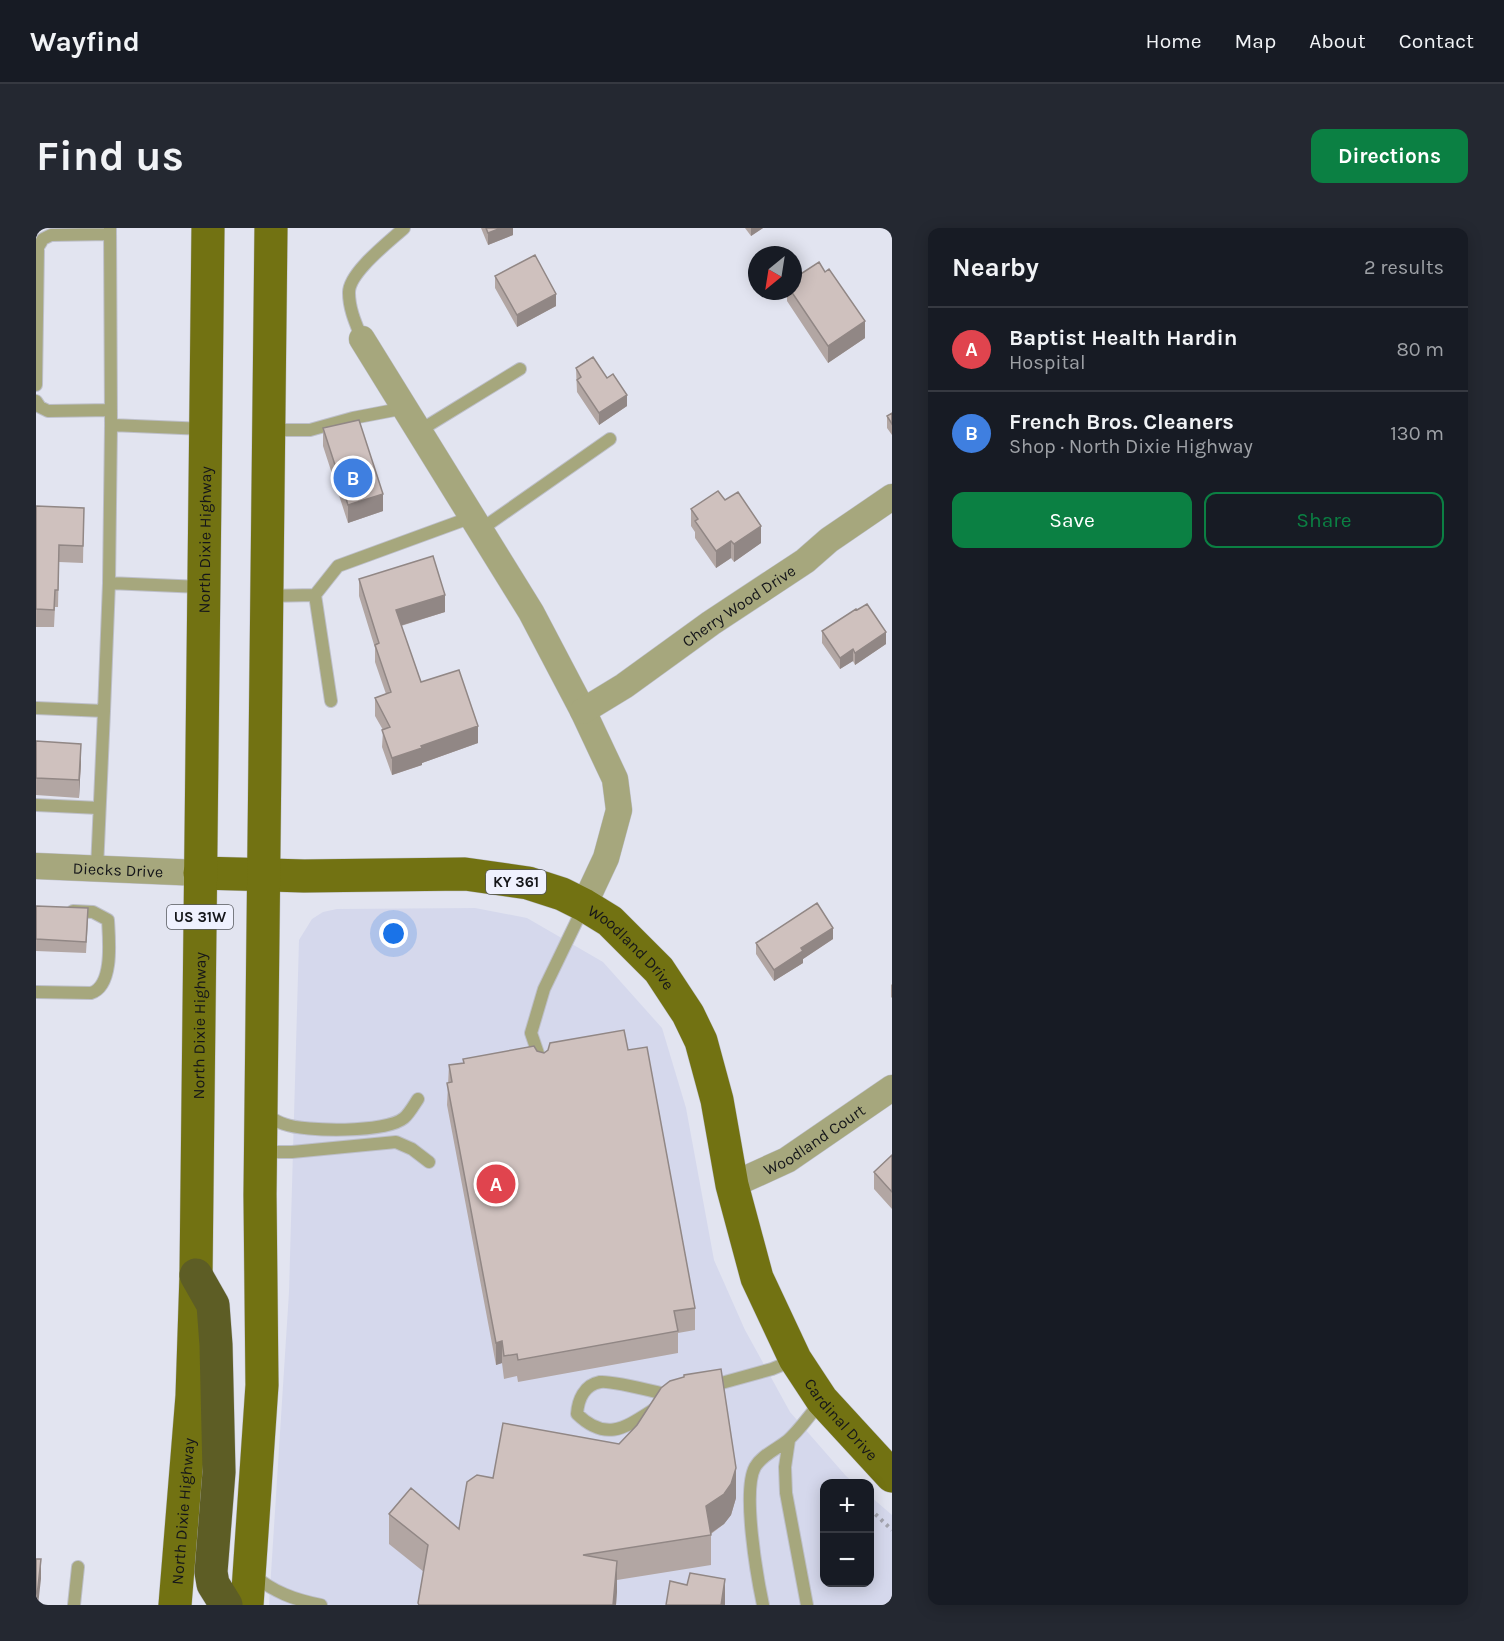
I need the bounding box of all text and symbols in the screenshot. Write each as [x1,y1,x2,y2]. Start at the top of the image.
text: Wayfind [30,25,140,58]
text: Home [1146,29,1202,53]
text: Map [1235,29,1276,53]
text: About [1309,29,1366,53]
text: Contact [1399,29,1474,53]
button: Directions [1311,129,1468,183]
text: Find us [36,131,184,181]
north arrow [748,246,802,300]
text: Nearby [952,252,1039,283]
text: 2 results [1364,256,1444,279]
text: Baptist Health Hardin [1009,325,1237,351]
text: A [965,338,978,361]
text: 80 m [1396,338,1444,361]
text: Hospital [1009,351,1086,374]
text: French Bros. Cleaners [1009,409,1234,435]
text: B [965,422,978,445]
text: 130 m [1390,422,1444,445]
text: Shop · North Dixie Highway [1009,435,1253,458]
pin: B [334,456,372,500]
street label: North Dixie Highway [194,465,215,614]
button: Save [952,492,1192,548]
button: Share [1204,492,1444,548]
street label: Cherry Wood Drive [678,561,799,650]
street label: Diecks Drive [72,858,164,881]
road number: KY 361 [486,870,546,894]
street label: Woodland Drive [585,900,679,993]
road number: US 31W [167,905,233,929]
your location [379,919,408,948]
street label: North Dixie Highway [189,951,209,1100]
street label: Woodland Court [760,1100,868,1179]
pin: A [476,1162,516,1206]
street label: Cardinal Drive [801,1375,882,1464]
street label: North Dixie Highway [167,1437,198,1586]
map controls [820,1479,874,1587]
button: + [820,1479,874,1533]
button: − [820,1533,874,1587]

